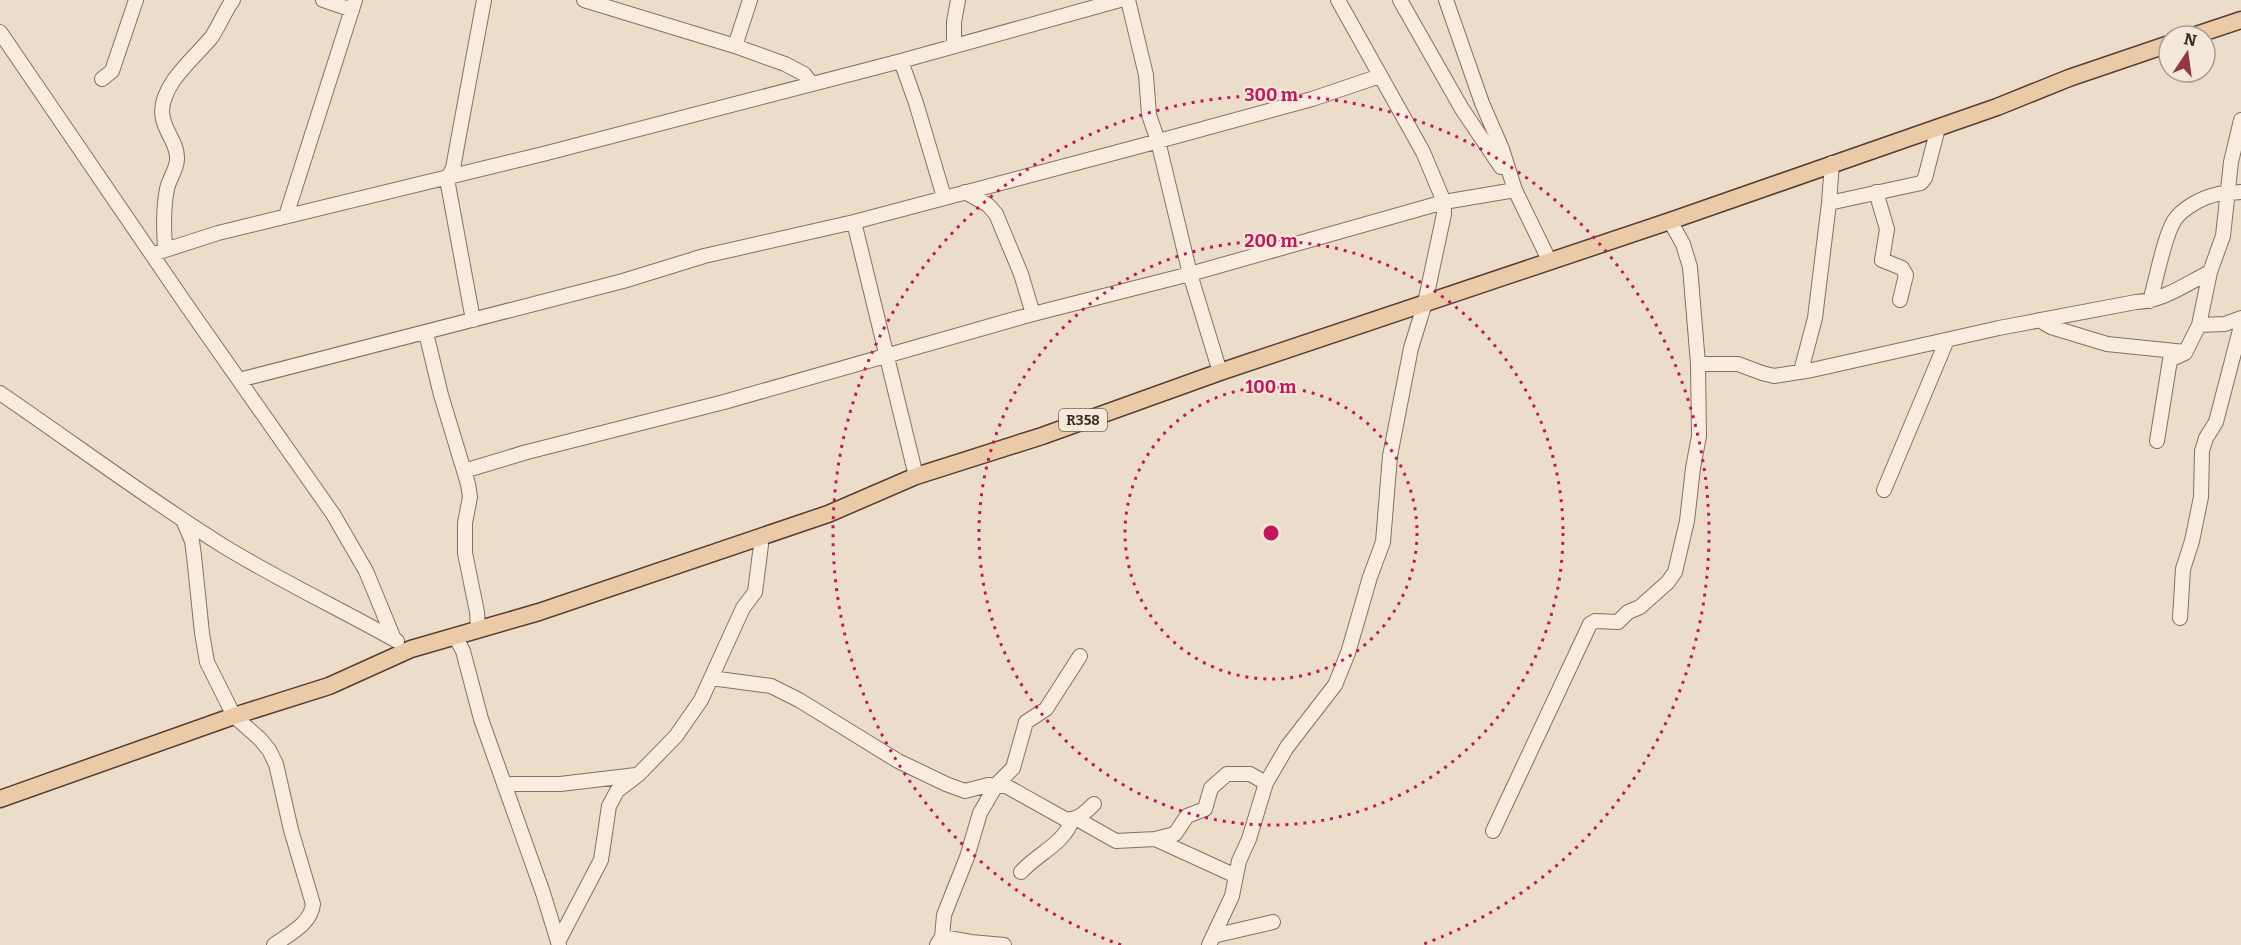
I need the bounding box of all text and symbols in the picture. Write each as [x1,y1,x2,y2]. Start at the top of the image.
north arrow [2157,24,2217,84]
text: N [2182,29,2198,51]
text: 300 m [1244,84,1298,106]
text: 200 m [1244,230,1298,252]
text: 100 m [1245,376,1297,398]
road number: R358 [1059,409,1107,431]
centre of rings [1261,523,1281,543]

